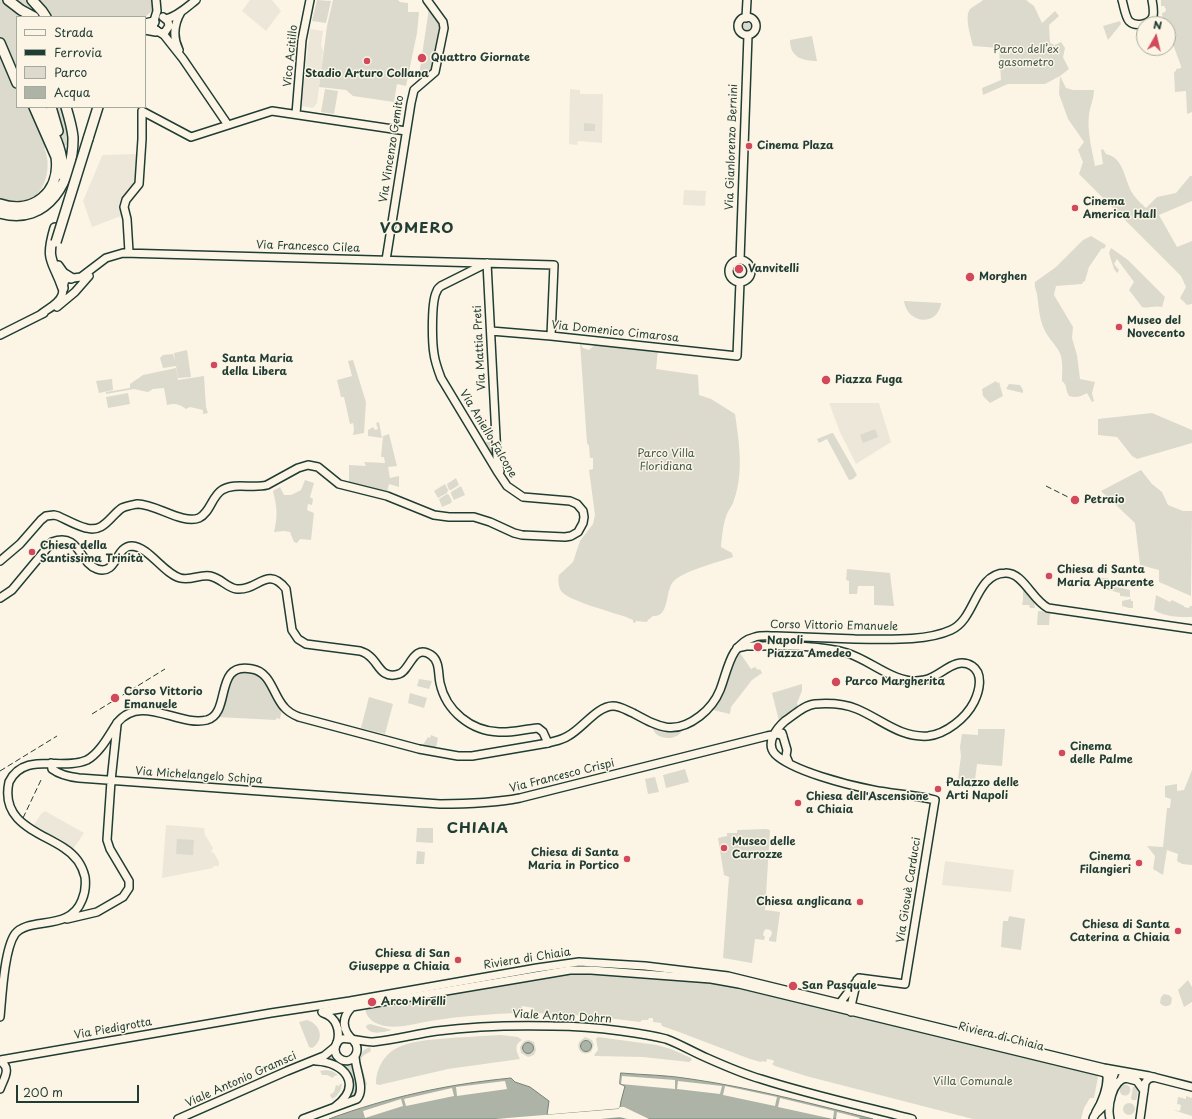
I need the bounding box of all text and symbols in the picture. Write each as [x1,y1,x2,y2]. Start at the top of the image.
legend [16,16,146,108]
north arrow [1136,16,1176,56]
text: N [1152,16,1163,34]
text: Strada [54,23,93,41]
street label: Vico Acitillo [281,24,301,88]
text: Ferrovia [54,43,102,61]
park label: Parco dell’ex gasometro [993,43,1059,69]
place label: Quattro Giornate [431,51,530,65]
marker: Quattro Giornate [416,52,428,64]
marker: Stadio Arturo Collana [362,56,372,66]
text: Parco [54,63,87,81]
place label: Stadio Arturo Collana [305,67,429,81]
text: Acqua [54,83,90,101]
street label: Via Gianlorenzo Bernini [723,84,741,210]
street label: Via Vincenzo Gemito [377,94,407,204]
place label: Cinema Plaza [757,139,834,153]
marker: Cinema Plaza [744,141,754,151]
place label: Cinema America Hall [1083,195,1156,221]
marker: Cinema America Hall [1070,203,1080,213]
district label: VOMERO [380,220,454,238]
street label: Via Francesco Cilea [256,239,360,255]
place label: Vanvitelli [748,262,799,276]
marker: Vanvitelli [733,263,745,275]
place label: Morghen [979,270,1027,284]
marker: Morghen [964,271,976,283]
street label: Via Mattia Preti [471,305,489,391]
place label: Museo del Novecento [1127,314,1185,340]
street label: Via Domenico Cimarosa [551,319,679,345]
marker: Museo del Novecento [1114,322,1124,332]
place label: Santa Maria della Libera [222,352,293,378]
marker: Santa Maria della Libera [209,360,219,370]
place label: Piazza Fuga [835,373,903,387]
marker: Piazza Fuga [820,374,832,386]
street label: Via Aniello Falcone [457,388,519,480]
park label: Parco Villa Floridiana [637,447,695,473]
place label: Petraio [1084,493,1124,507]
marker: Petraio [1069,494,1081,506]
place label: Chiesa della Santissima Trinità [40,539,143,565]
marker: Chiesa della Santissima Trinità [27,547,37,557]
place label: Chiesa di Santa Maria Apparente [1057,563,1154,589]
marker: Chiesa di Santa Maria Apparente [1044,571,1054,581]
street label: Corso Vittorio Emanuele [770,618,898,634]
place label: Napoli Piazza Amedeo [767,634,851,660]
marker: Napoli Piazza Amedeo [752,641,764,653]
place label: Parco Margherita [845,675,945,689]
marker: Parco Margherita [830,676,842,688]
place label: Corso Vittorio Emanuele [124,685,203,711]
marker: Corso Vittorio Emanuele [109,692,121,704]
place label: Cinema delle Palme [1070,740,1133,766]
marker: Cinema delle Palme [1057,748,1067,758]
street label: Via Francesco Crispi [508,757,616,795]
street label: Via Michelangelo Schipa [135,765,263,787]
place label: Palazzo delle Arti Napoli [946,776,1019,802]
marker: Palazzo delle Arti Napoli [933,784,943,794]
place label: Chiesa dell'Ascensione a Chiaia [806,790,929,816]
marker: Chiesa dell'Ascensione a Chiaia [793,798,803,808]
district label: CHIAIA [447,820,509,838]
place label: Museo delle Carrozze [732,835,795,861]
street label: Via Giosuè Carducci [894,836,924,944]
marker: Museo delle Carrozze [719,843,729,853]
place label: Chiesa di Santa Maria in Portico [528,846,619,872]
place label: Cinema Filangieri [1079,850,1131,876]
marker: Chiesa di Santa Maria in Portico [622,854,632,864]
marker: Cinema Filangieri [1134,858,1144,868]
place label: Chiesa anglicana [756,895,852,909]
marker: Chiesa anglicana [855,897,865,907]
place label: Chiesa di Santa Caterina a Chiaia [1070,918,1170,944]
marker: Chiesa di Santa Caterina a Chiaia [1173,926,1183,936]
street label: Riviera di Chiaia [482,946,572,972]
place label: Chiesa di San Giuseppe a Chiaia [349,947,450,973]
marker: Chiesa di San Giuseppe a Chiaia [453,955,463,965]
place label: San Pasquale [802,979,877,993]
marker: San Pasquale [787,980,799,992]
place label: Arco Mirelli [381,995,446,1009]
marker: Arco Mirelli [366,996,378,1008]
street label: Viale Anton Dohrn [512,1008,612,1026]
street label: Via Piedigrotta [73,1016,153,1042]
street label: Riviera di Chiaia [957,1020,1045,1054]
street label: Viale Antonio Gramsci [184,1050,298,1110]
park label: Villa Comunale [933,1075,1013,1089]
scale bar [18,1077,141,1103]
text: 200 m [23,1083,63,1101]

